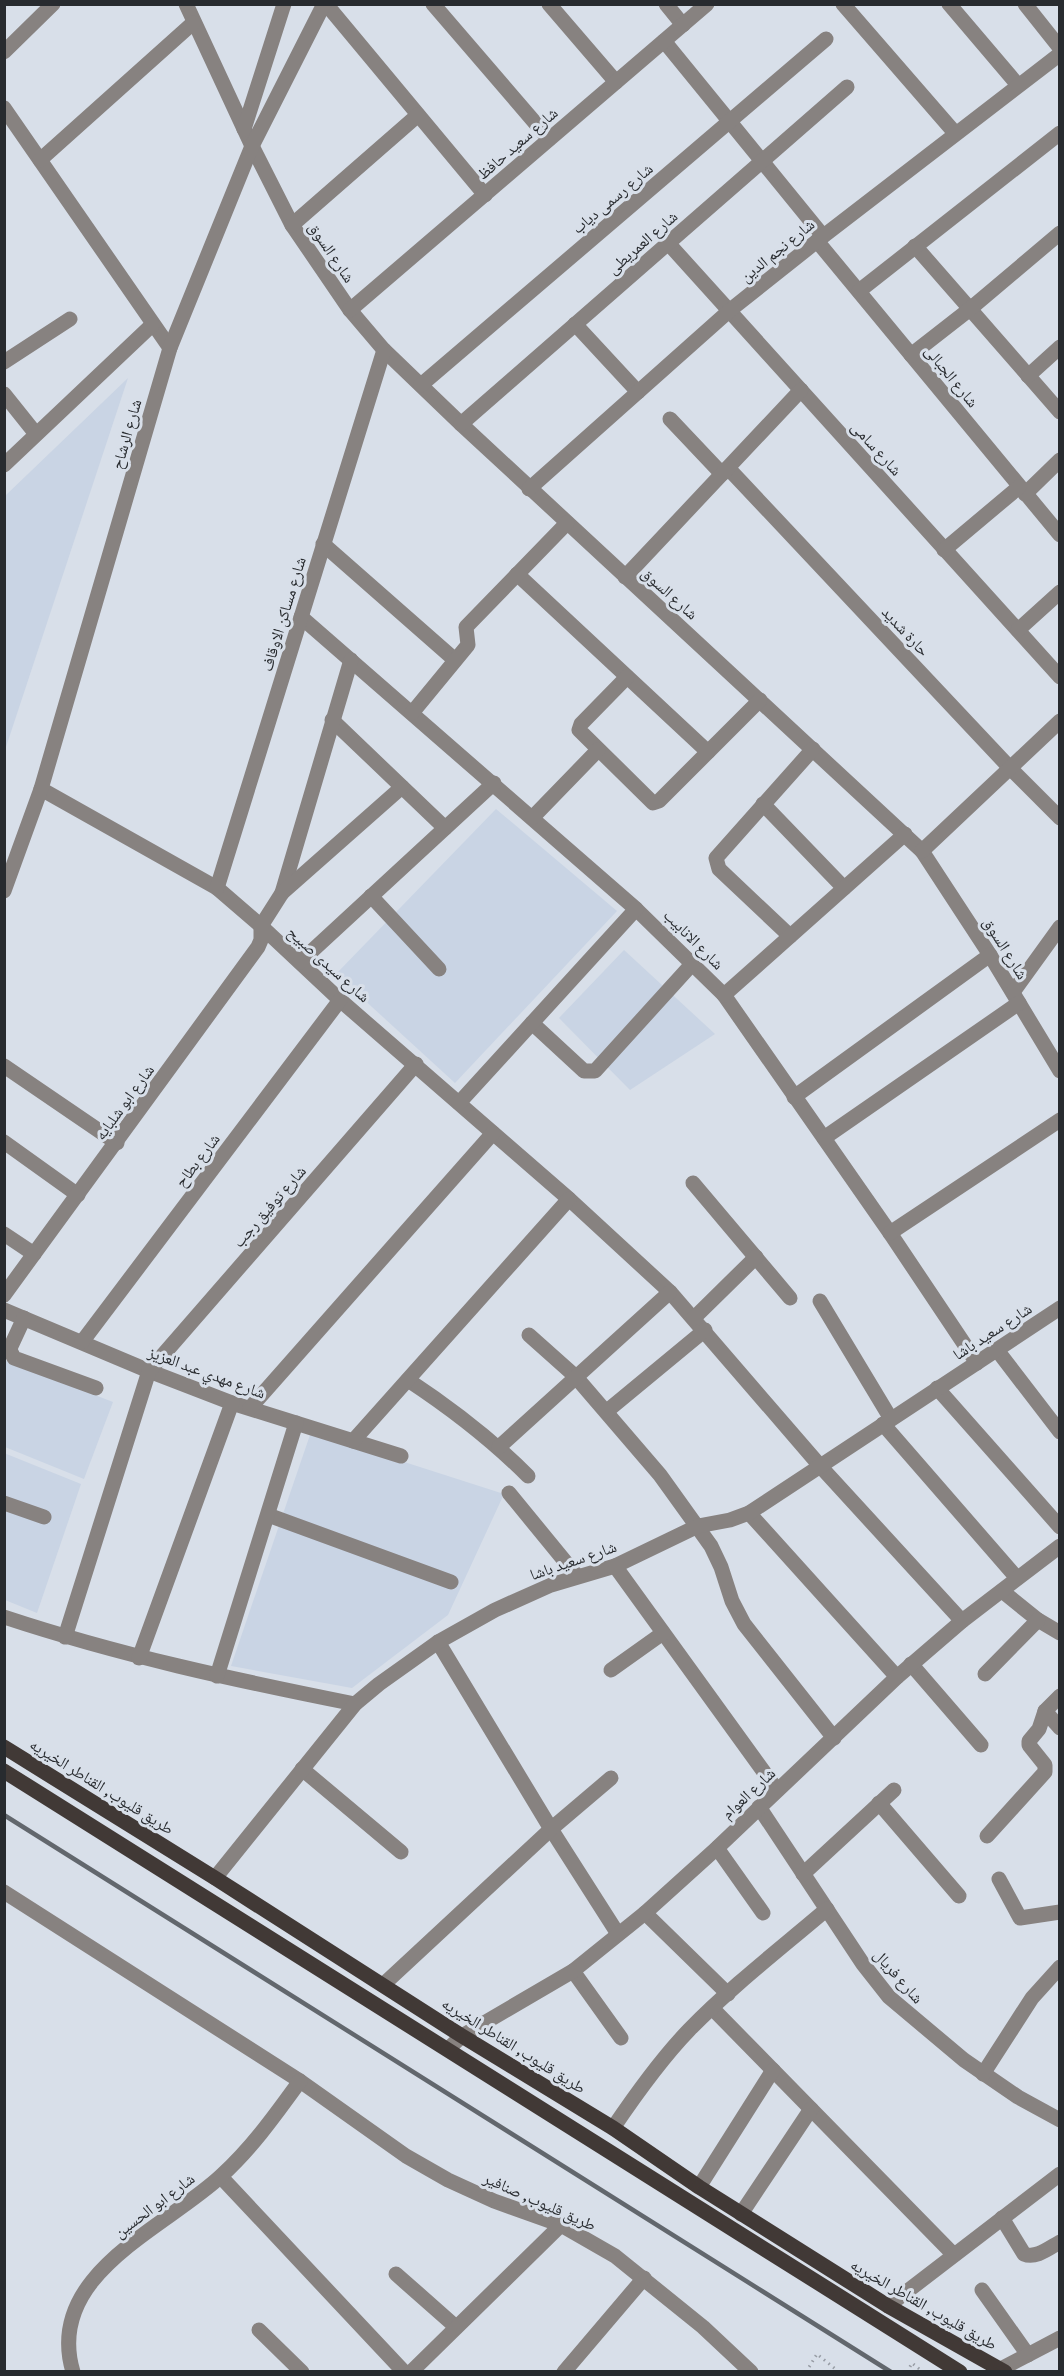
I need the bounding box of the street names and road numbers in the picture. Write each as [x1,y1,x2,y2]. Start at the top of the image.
street label: شارع سعيد حافظ [470,100,562,184]
street label: شارع رسمى دياب [565,156,657,238]
street label: شارع العمريطى [601,204,682,279]
street label: شارع نجم الدين [734,212,819,287]
street label: شارع السوق [304,216,362,287]
street label: شارع الجبالى [920,339,986,412]
street label: شارع الرشاح [104,396,147,472]
street label: شارع سامى [847,415,909,480]
street label: شارع مساكن الاوقاف [253,553,311,674]
street label: شارع السوق [637,560,704,624]
street label: حارة شديد [877,600,936,661]
street label: شارع الانابيب [659,902,731,974]
street label: شارع السوق [978,912,1035,983]
street label: شارع سيدى صبيح [283,919,376,1007]
street label: شارع ابو شلبايه [88,1059,159,1144]
street label: شارع بطاح [168,1127,225,1192]
street label: شارع توفيق رجب [226,1159,311,1252]
street label: شارع سعيد باشا [947,1295,1036,1365]
street label: شارع مهدي عبد العزيز [144,1338,269,1405]
street label: شارع سعيد باشا [526,1533,619,1585]
street label: طريق قليوب, القناطر الخيريه [26,1731,179,1839]
street label: شارع العوام [715,1761,780,1824]
street label: شارع فريال [869,1943,930,2008]
street label: طريق قليوب, القناطر الخيريه [438,1990,591,2098]
street label: طريق قليوب, صنافير [479,2164,601,2236]
street label: شارع ابو الحسين [108,2166,199,2243]
street label: طريق قليوب, القناطر الخيريه [847,2251,1002,2355]

